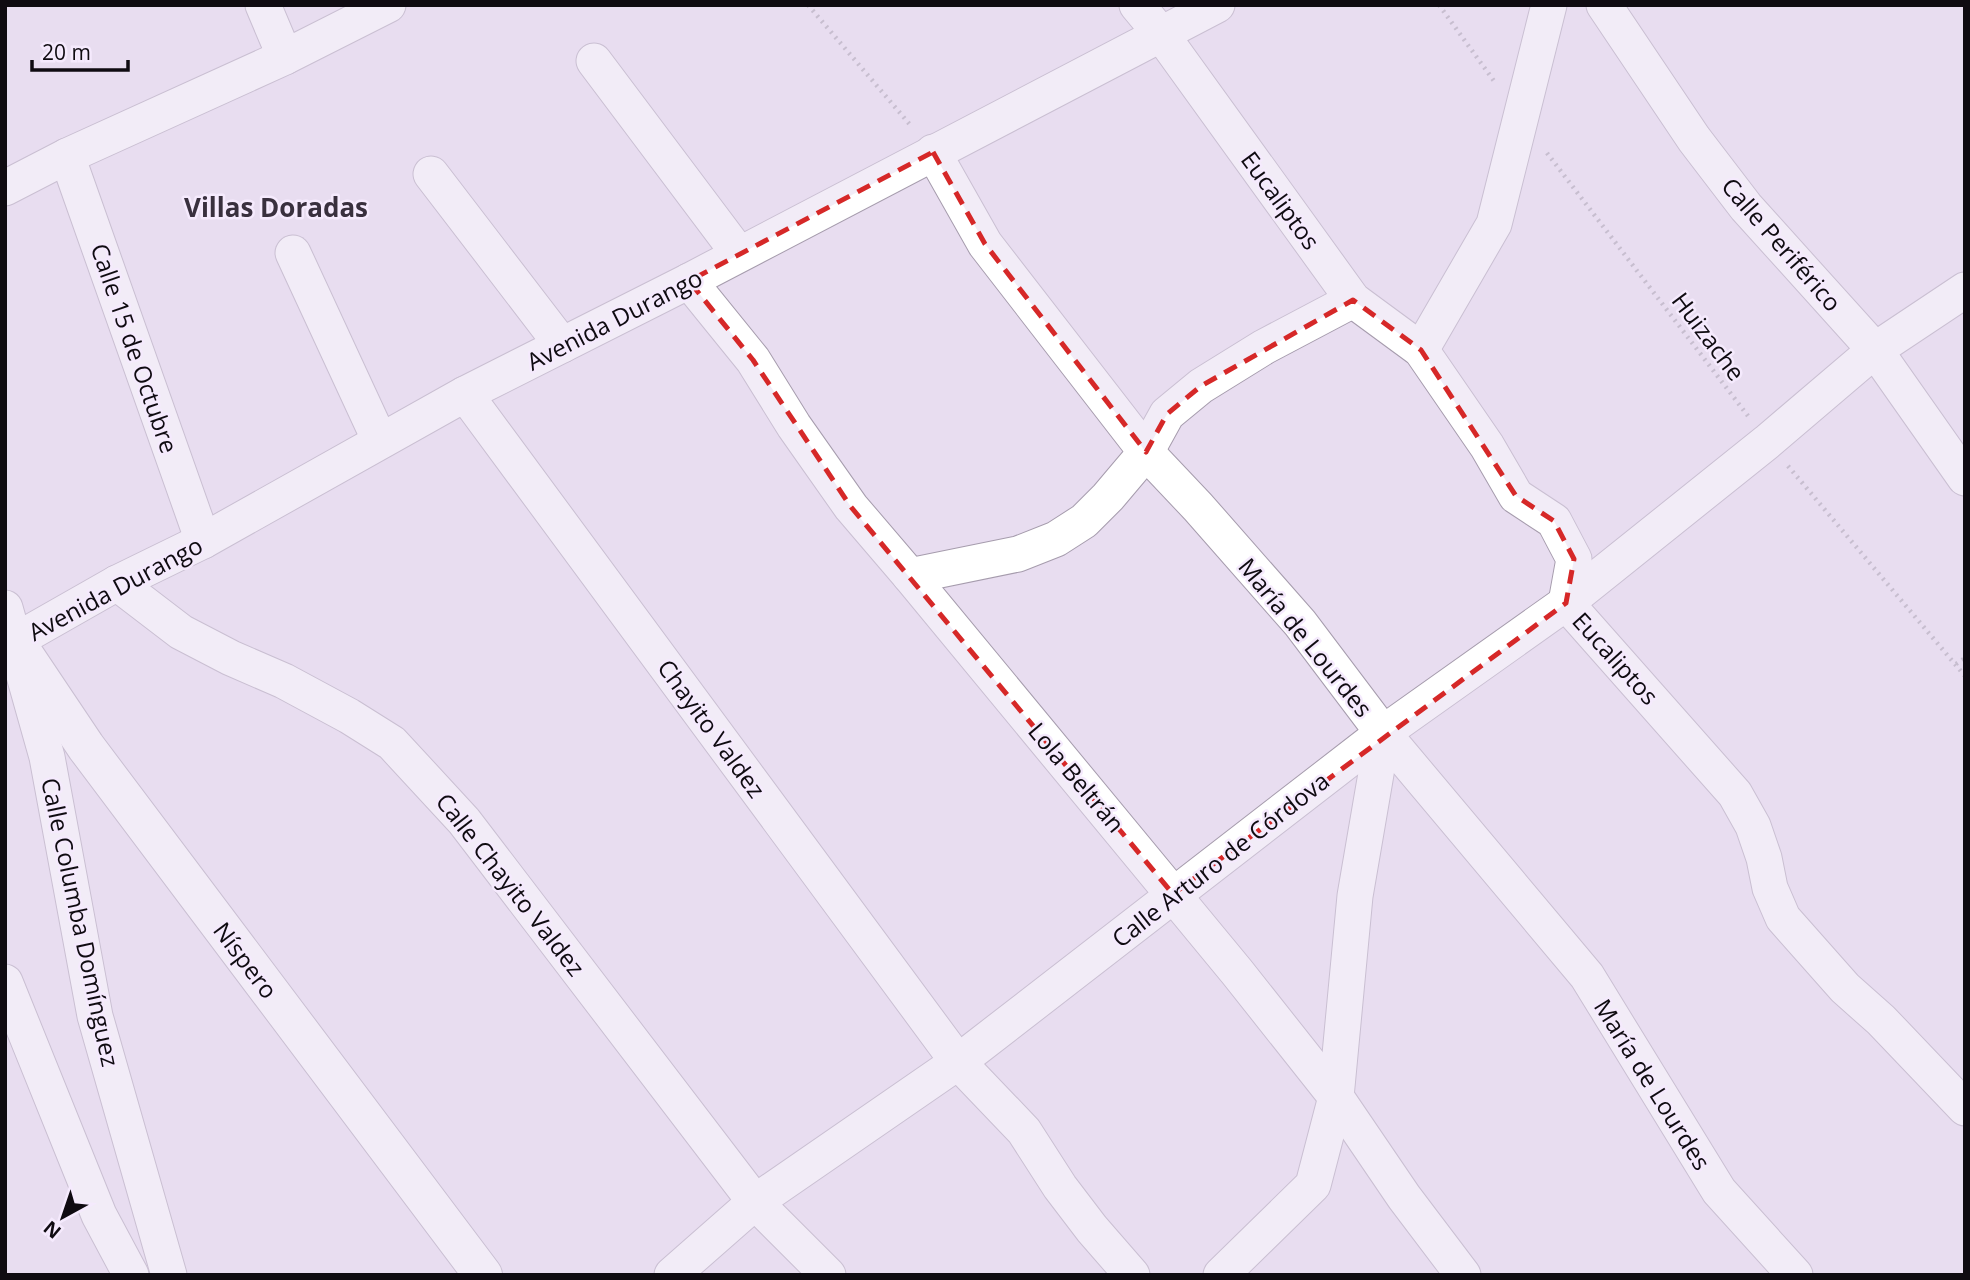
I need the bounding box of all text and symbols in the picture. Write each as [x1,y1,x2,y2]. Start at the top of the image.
scale bar [32,28,128,72]
text: 20 m [42,38,91,66]
street label: Eucaliptos [1234,144,1328,256]
street label: Calle Periférico [1715,170,1849,318]
district label: Villas Doradas [184,189,368,225]
street label: Calle 15 de Octubre [84,239,186,457]
street label: Avenida Durango [520,260,708,378]
street label: Huizache [1665,285,1753,387]
street label: Avenida Durango [22,528,208,648]
street label: María de Lourdes [1232,551,1380,723]
street label: Eucaliptos [1566,605,1666,711]
street label: Chayito Valdez [651,652,773,804]
street label: Lola Beltrán [1021,715,1133,839]
street label: Calle Arturo de Córdova [1105,764,1335,954]
street label: Calle Columba Domínguez [34,775,128,1069]
street label: Calle Chayito Valdez [429,786,593,982]
street label: Níspero [206,915,286,1005]
street label: María de Lourdes [1587,992,1719,1176]
north arrow [28,1182,98,1252]
text: N [38,1215,66,1245]

